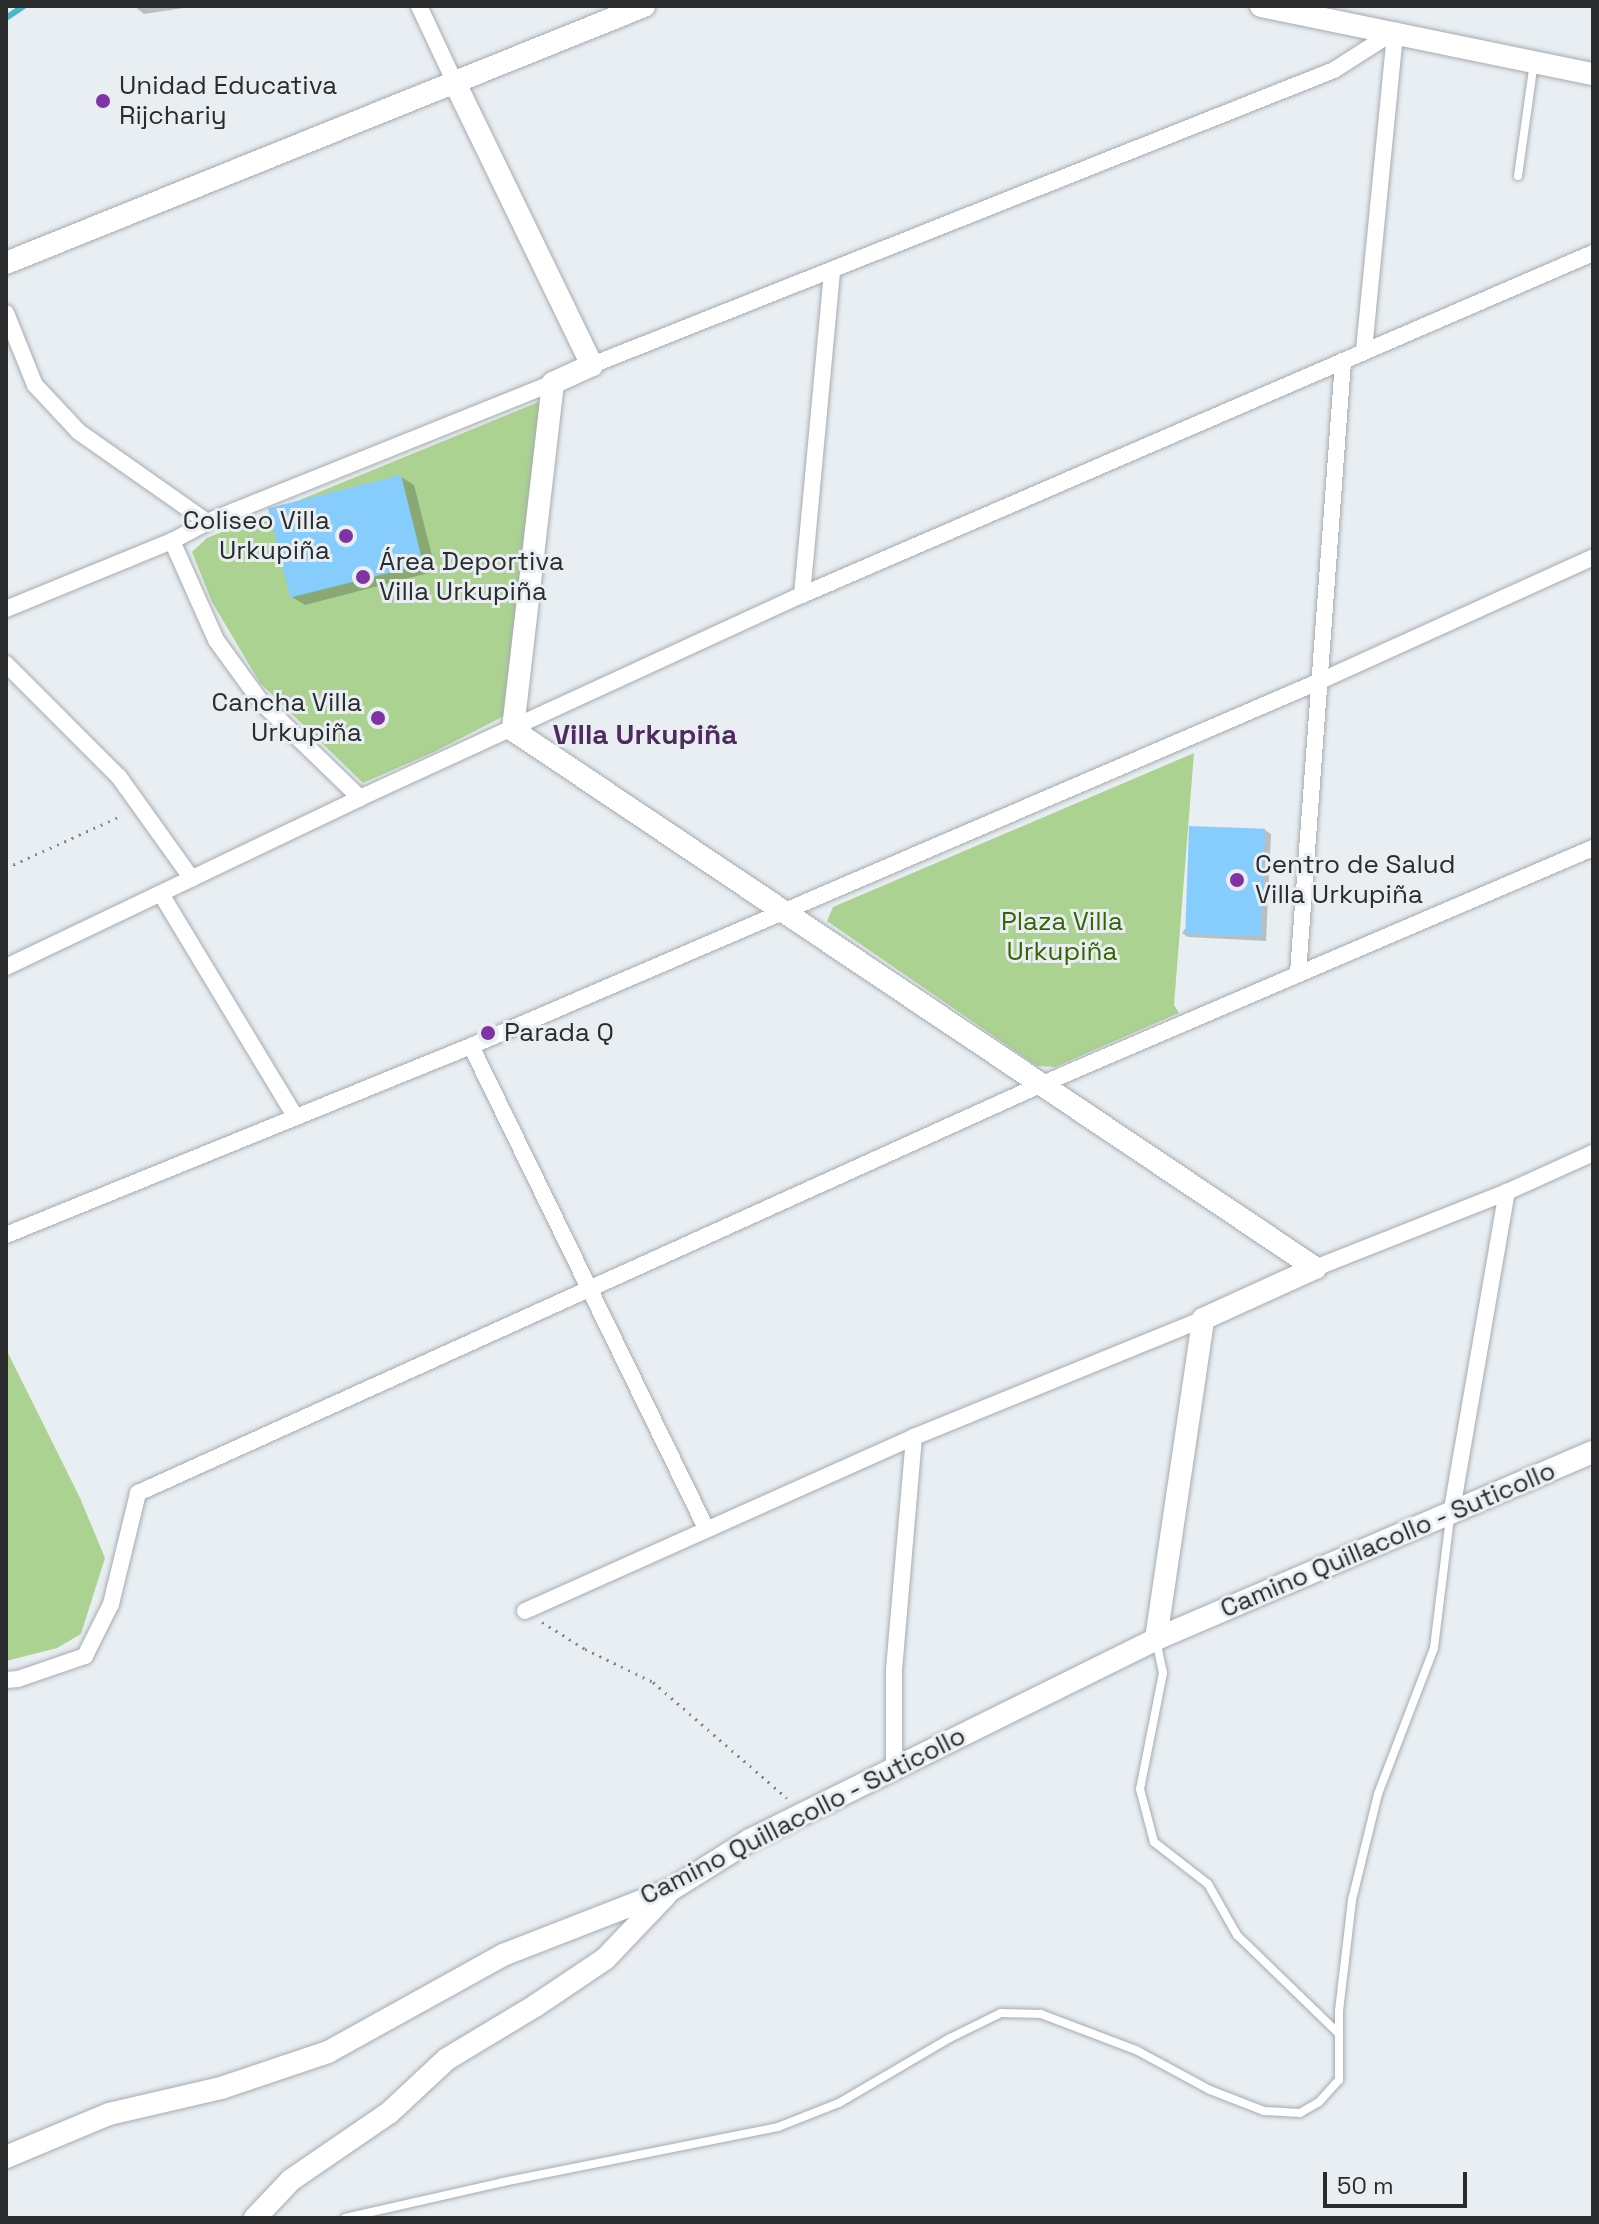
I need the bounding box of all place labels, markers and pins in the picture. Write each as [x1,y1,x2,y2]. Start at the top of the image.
place label: Unidad Educativa Rijchariy [119,70,337,132]
marker: Unidad Educativa Rijchariy [94,92,112,110]
place label: Coliseo Villa Urkupiña [183,505,330,566]
marker: Coliseo Villa Urkupiña [337,527,355,545]
place label: Área Deportiva Villa Urkupiña [379,546,564,608]
marker: Área Deportiva Villa Urkupiña [354,568,372,586]
place label: Cancha Villa Urkupiña [211,687,362,748]
marker: Cancha Villa Urkupiña [369,709,387,727]
place label: Centro de Salud Villa Urkupiña [1255,849,1455,910]
marker: Centro de Salud Villa Urkupiña [1226,869,1248,891]
place label: Parada Q [504,1017,614,1049]
marker: Parada Q [479,1024,497,1042]

